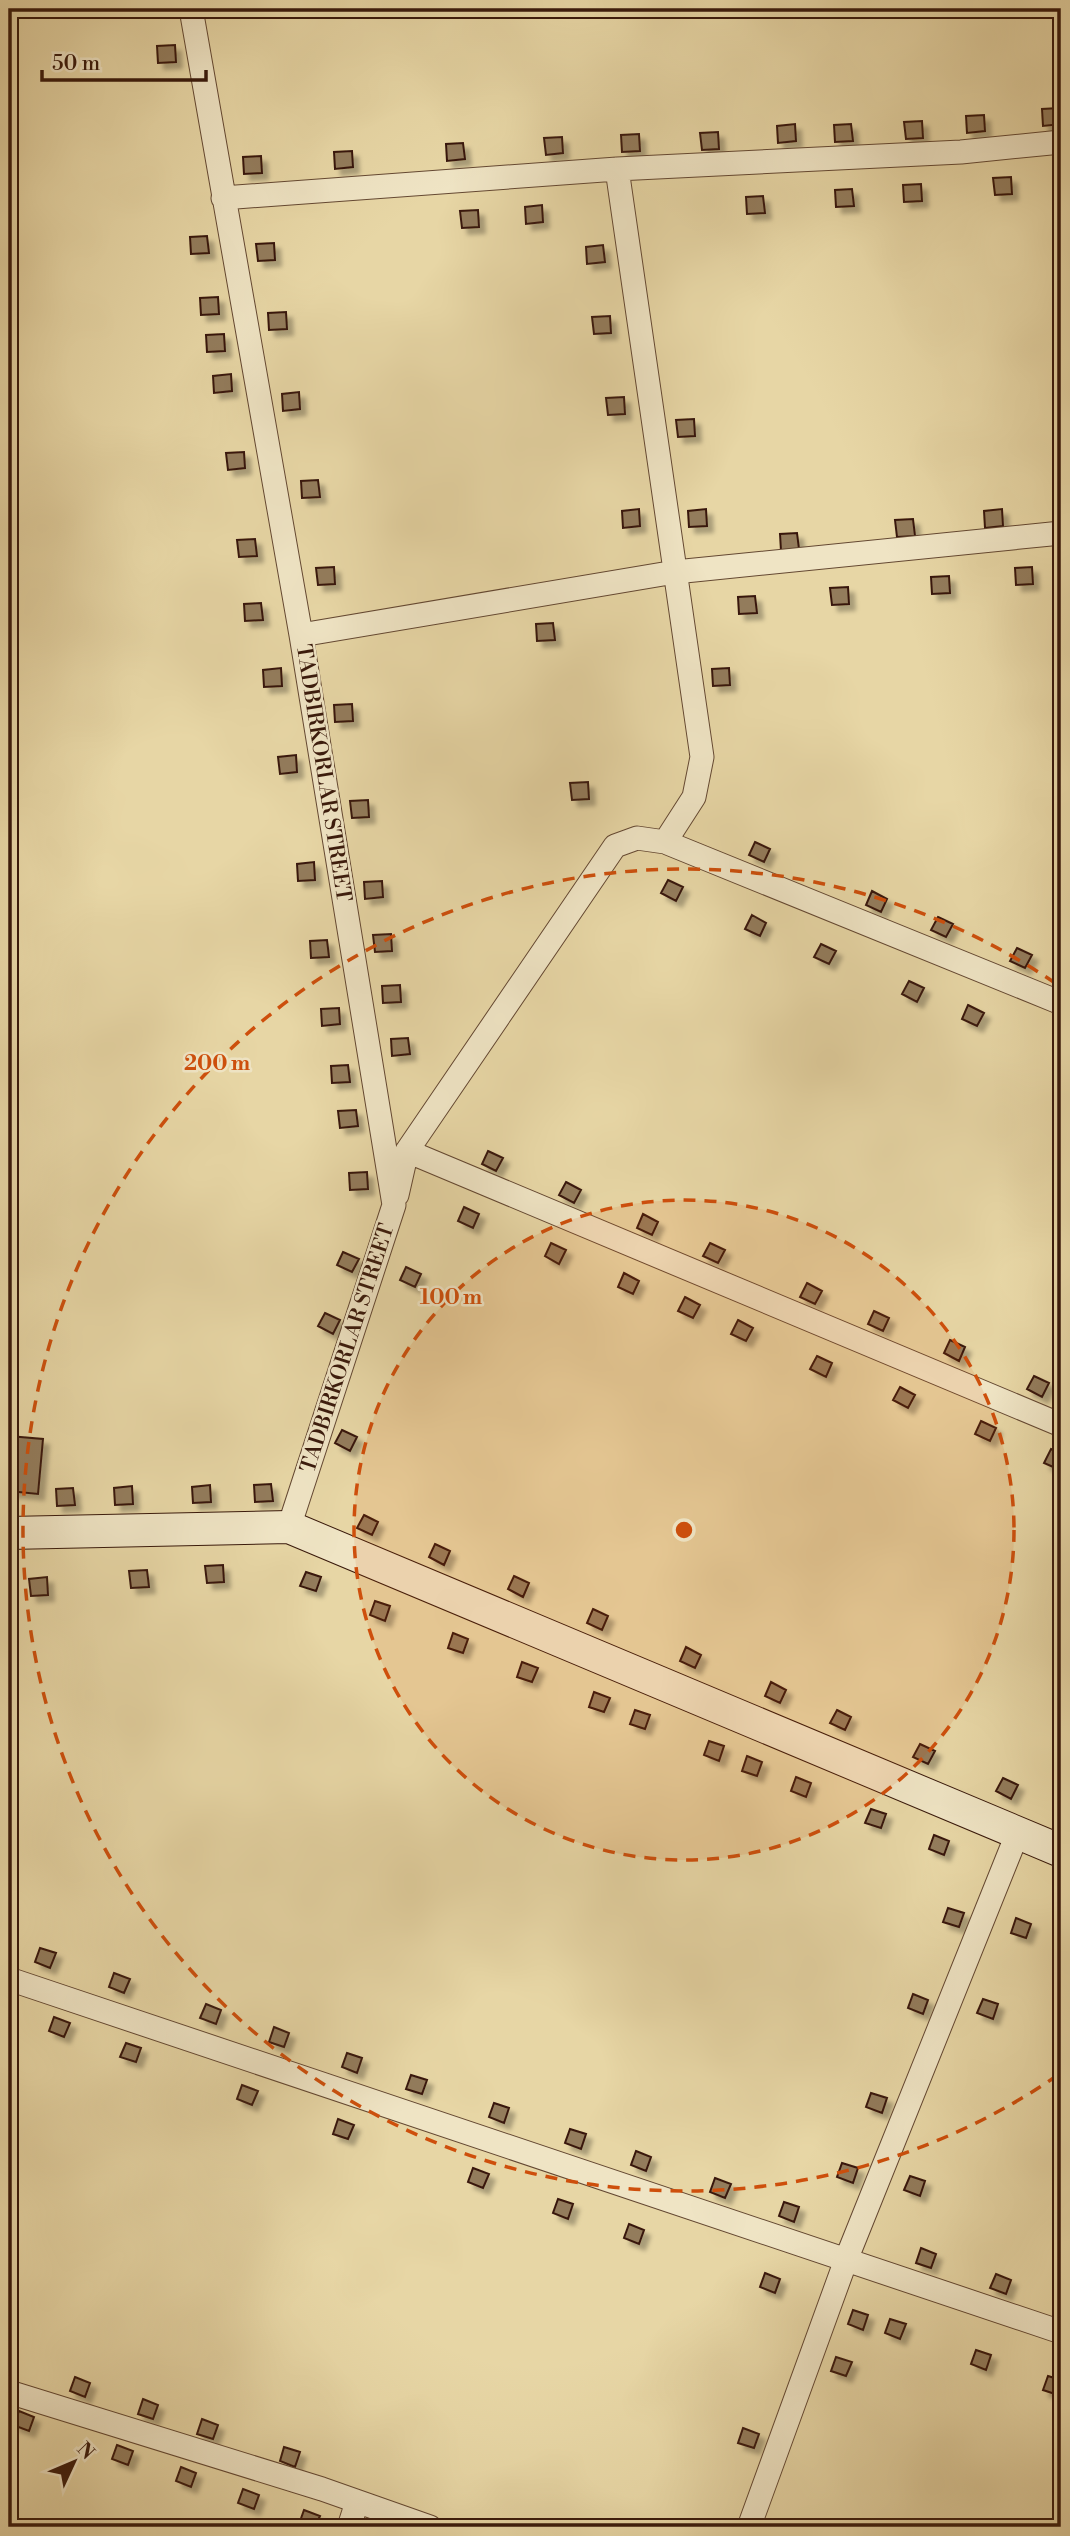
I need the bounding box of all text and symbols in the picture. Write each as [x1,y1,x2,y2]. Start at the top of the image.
scale bar [42,38,206,82]
text: 50 m [52,51,100,77]
street label: TADBIRKORLAR STREET [290,643,356,904]
text: 200 m [184,1051,250,1077]
street label: TADBIRKORLAR STREET [295,1220,401,1476]
text: 100 m [420,1285,482,1311]
centre of rings [672,1518,696,1542]
north arrow [38,2428,108,2498]
text: N [72,2437,99,2465]

